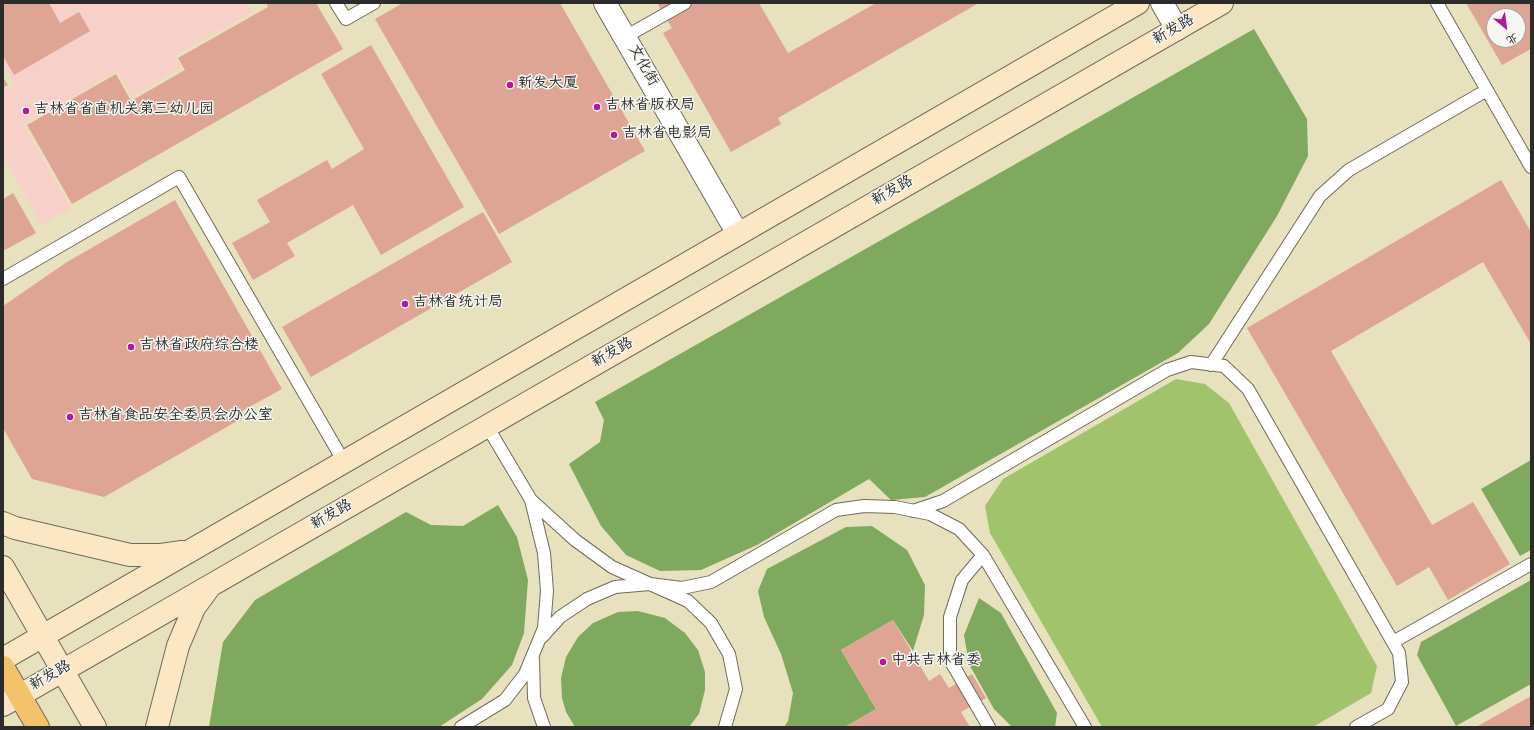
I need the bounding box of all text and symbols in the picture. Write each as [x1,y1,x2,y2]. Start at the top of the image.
north arrow [1486,8,1526,48]
street label: 新发路 [1150,12,1198,50]
text: 北 [1504,30,1519,46]
street label: 文化街 [623,42,661,90]
place label: 新发大厦 [518,76,578,94]
marker: 新发大厦 [505,80,515,90]
place label: 吉林省版权局 [605,98,695,116]
place label: 吉林省省直机关第三幼儿园 [34,102,214,120]
marker: 吉林省版权局 [592,102,602,112]
marker: 吉林省省直机关第三幼儿园 [21,106,31,116]
place label: 吉林省电影局 [622,126,712,144]
marker: 吉林省电影局 [609,130,619,140]
street label: 新发路 [869,173,917,211]
place label: 吉林省统计局 [413,295,503,313]
marker: 吉林省统计局 [400,299,410,309]
street label: 新发路 [589,335,637,373]
place label: 吉林省政府综合楼 [139,338,259,356]
marker: 吉林省政府综合楼 [126,342,136,352]
place label: 吉林省食品安全委员会办公室 [78,408,273,426]
marker: 吉林省食品安全委员会办公室 [65,412,75,422]
street label: 新发路 [308,497,356,535]
place label: 中共吉林省委 [891,653,981,671]
marker: 中共吉林省委 [878,657,888,667]
street label: 新发路 [27,658,75,696]

